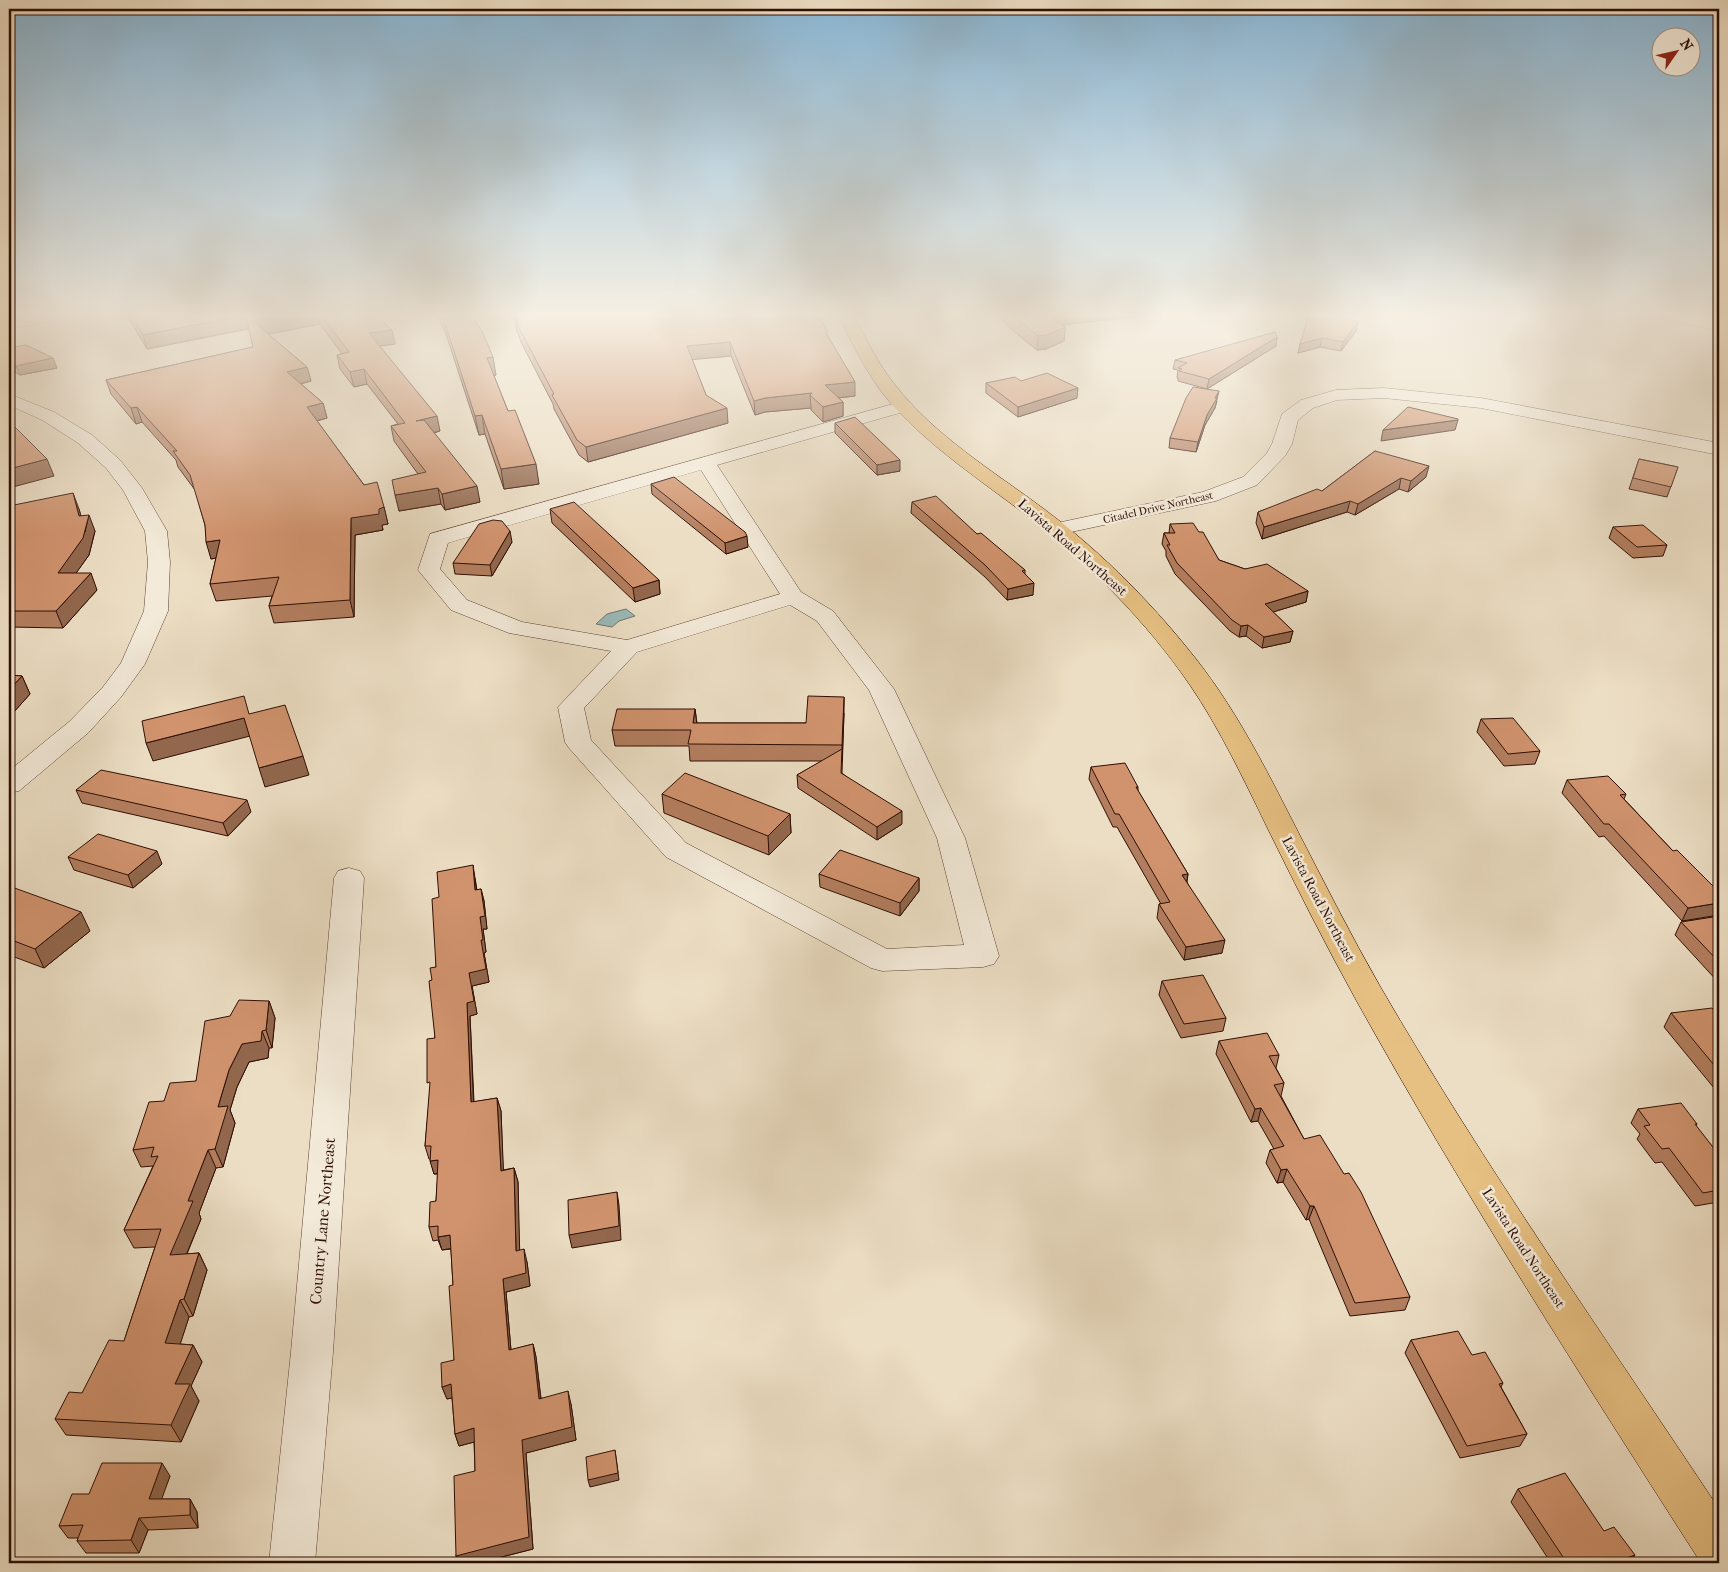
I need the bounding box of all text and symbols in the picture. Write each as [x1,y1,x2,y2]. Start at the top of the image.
north arrow [1650,28,1700,78]
text: N [1676,36,1697,54]
street label: Citadel Drive Northeast [1102,488,1214,526]
street label: Lavista Road Northeast [1014,495,1131,600]
street label: Lavista Road Northeast [1278,834,1359,965]
street label: Country Lane Northeast [306,1137,339,1305]
street label: Lavista Road Northeast [1478,1185,1569,1311]

